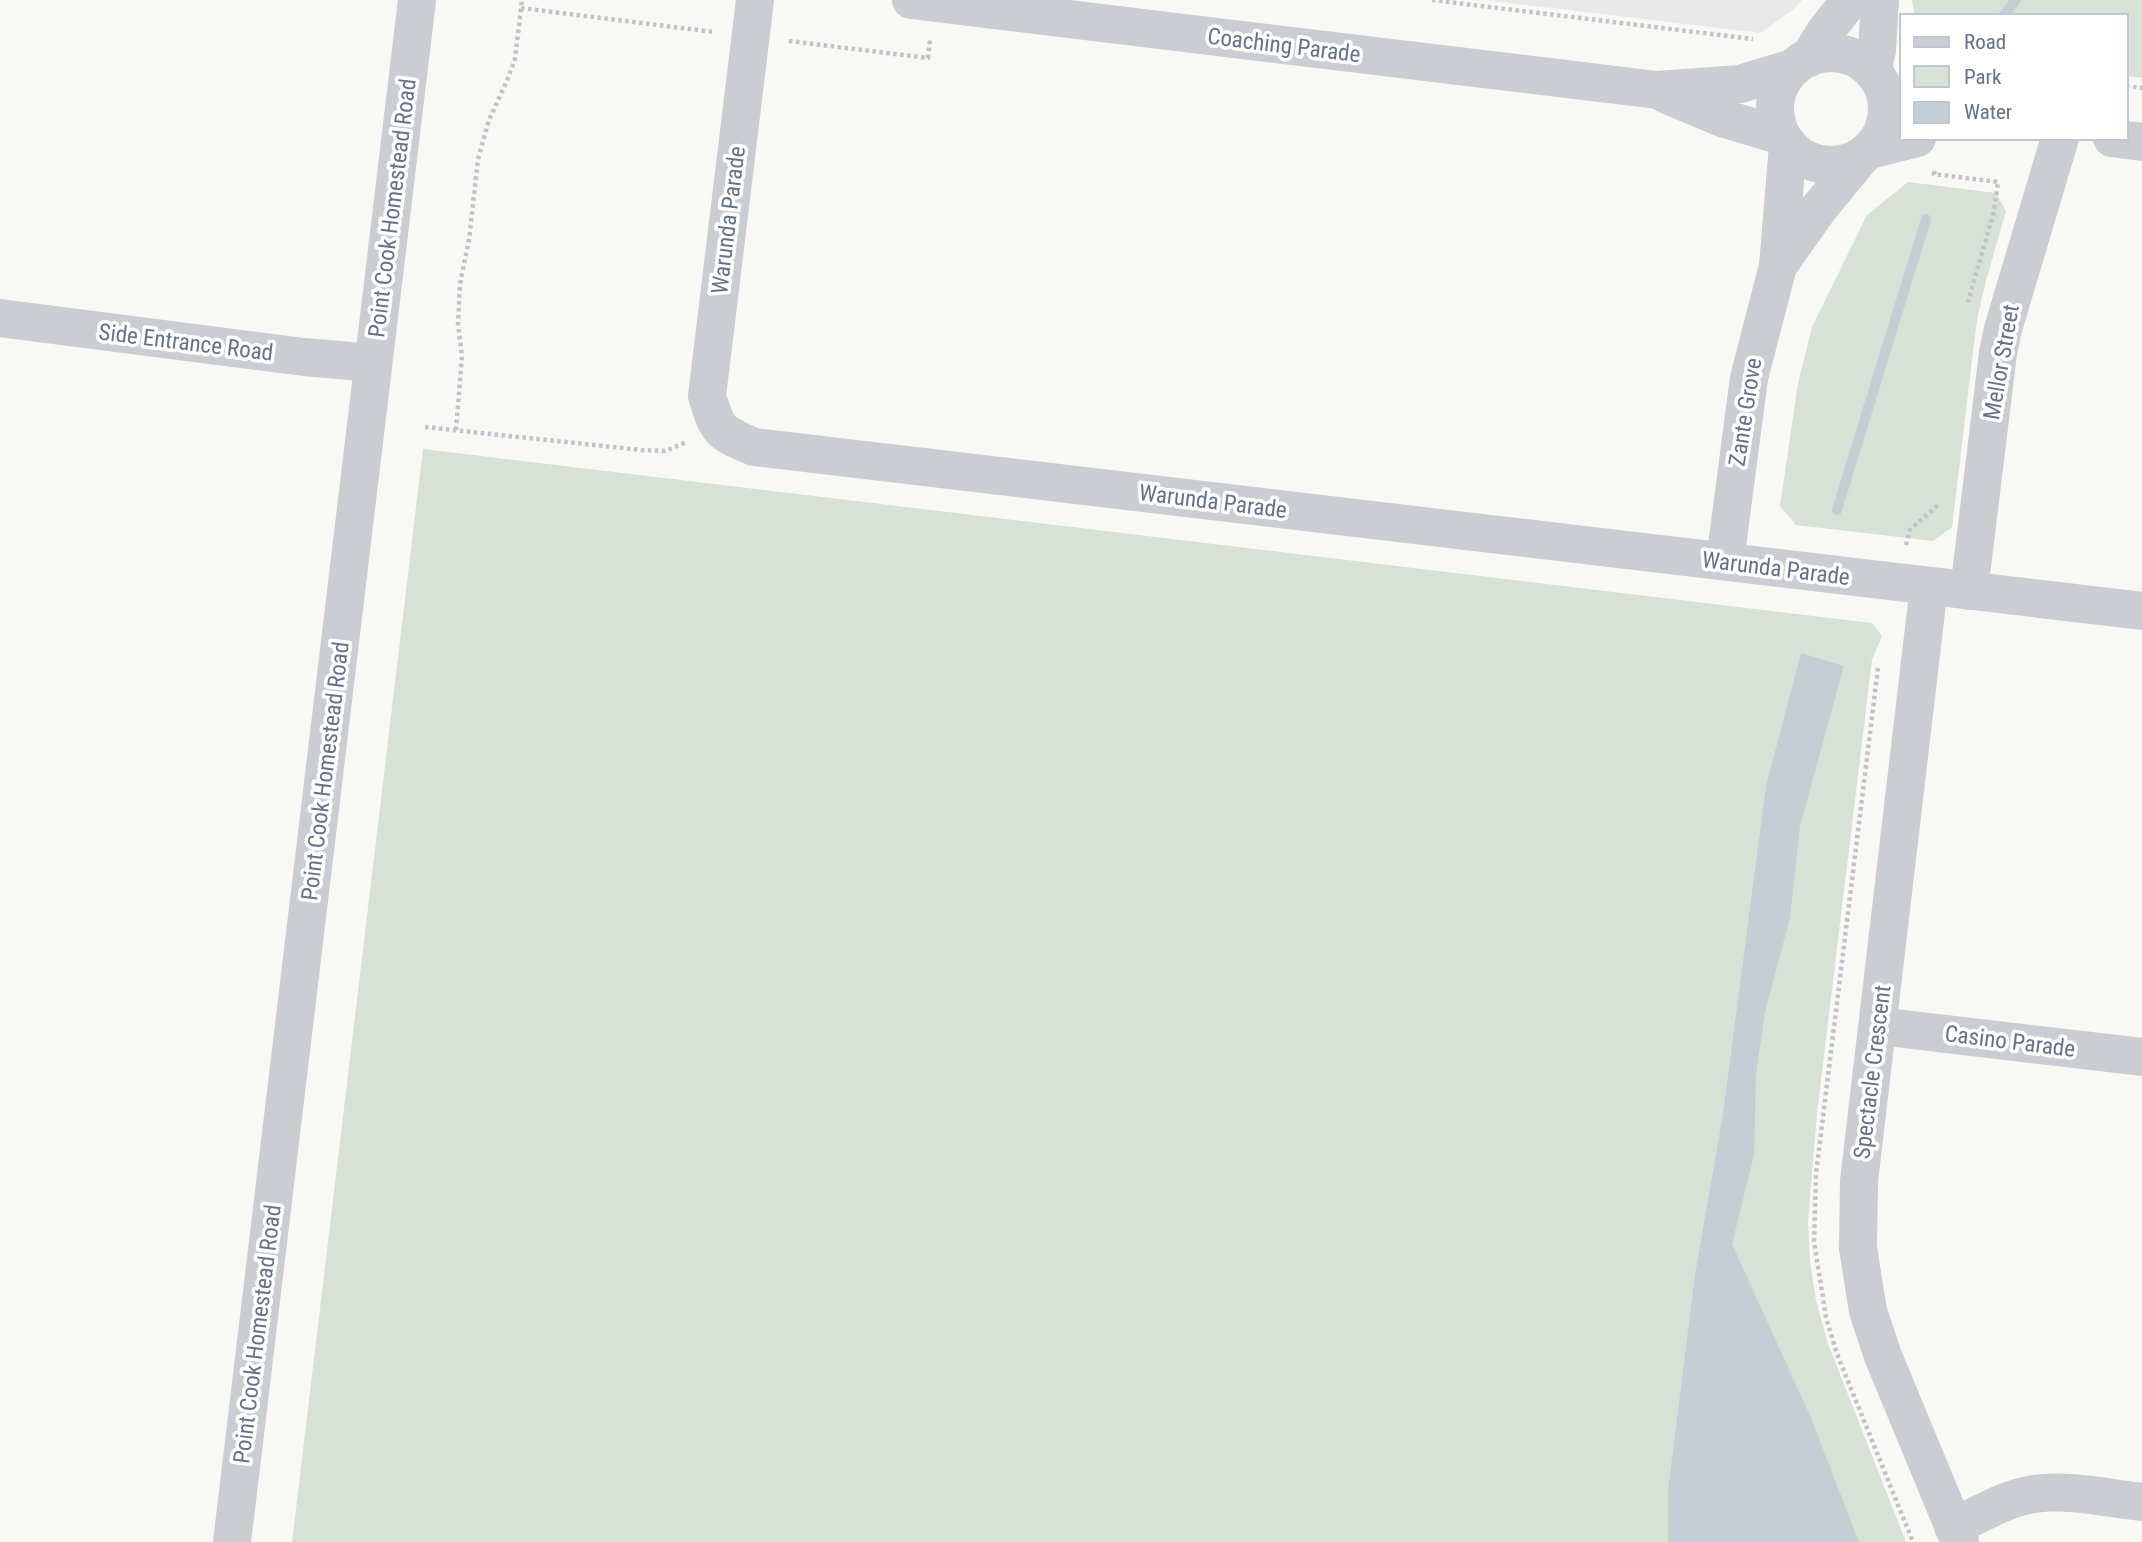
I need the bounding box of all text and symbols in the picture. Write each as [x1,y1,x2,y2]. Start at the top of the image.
legend [1900,14,2128,140]
street label: Coaching Parade [1206,23,1362,68]
text: Road [1964,30,2006,54]
text: Park [1964,65,2002,89]
street label: Point Cook Homestead Road [363,77,422,339]
text: Water [1964,100,2012,124]
street label: Warunda Parade [706,145,751,295]
street label: Mellor Street [1978,302,2025,422]
street label: Side Entrance Road [97,318,275,367]
street label: Zante Grove [1724,356,1767,468]
street label: Warunda Parade [1138,479,1288,524]
street label: Warunda Parade [1701,546,1851,591]
street label: Point Cook Homestead Road [296,640,355,902]
street label: Spectacle Crescent [1848,984,1897,1161]
street label: Casino Parade [1943,1020,2077,1063]
street label: Point Cook Homestead Road [228,1203,287,1465]

